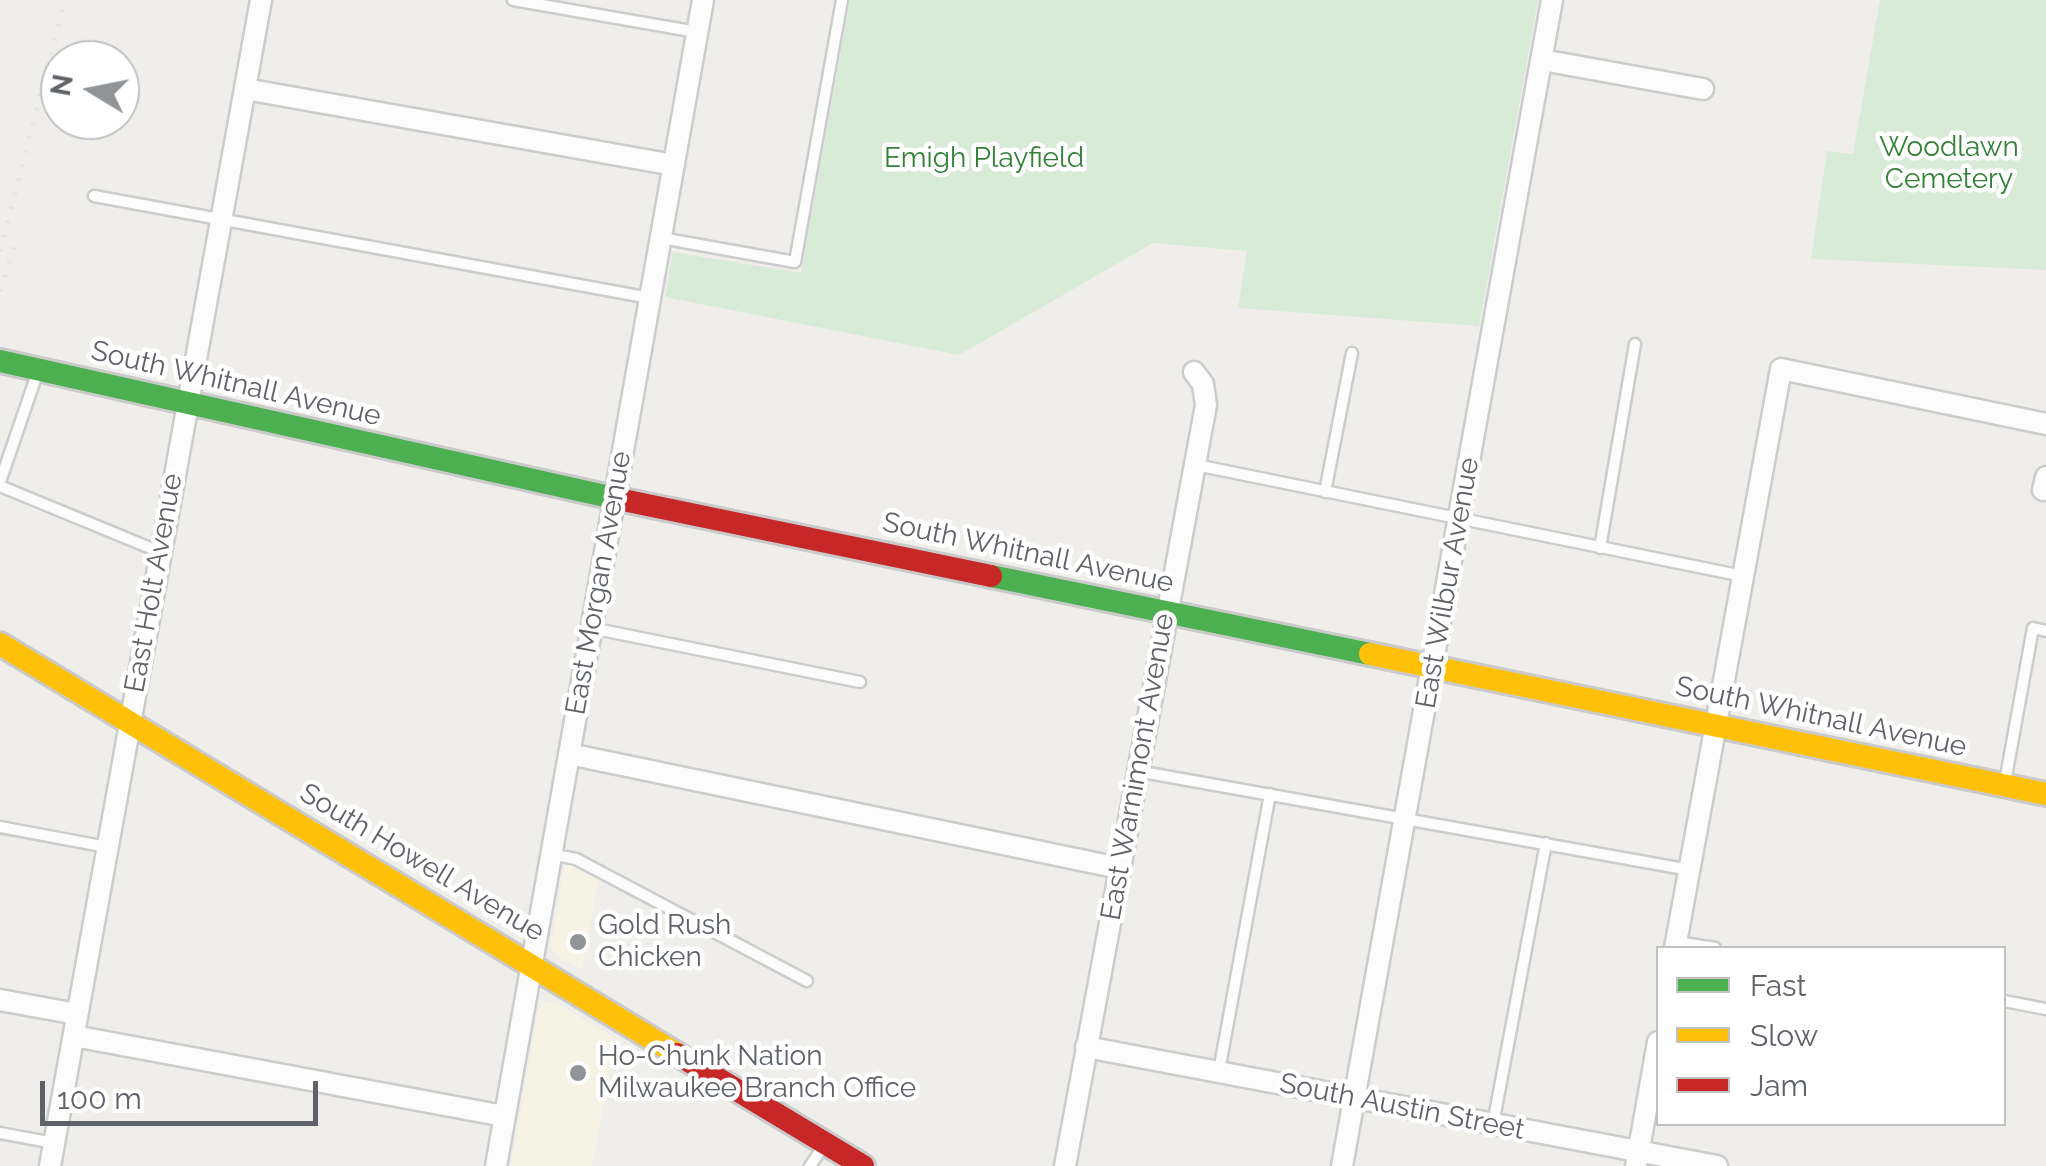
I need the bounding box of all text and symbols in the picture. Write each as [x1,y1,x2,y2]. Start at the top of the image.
north arrow [40,40,140,140]
text: N [44,72,80,98]
park label: Woodlawn Cemetery [1879,131,2019,197]
park label: Emigh Playfield [884,142,1084,176]
street label: South Whitnall Avenue [88,334,384,434]
street label: East Morgan Avenue [559,449,639,717]
street label: East Wilbur Avenue [1409,455,1487,711]
street label: East Holt Avenue [118,471,190,695]
street label: South Whitnall Avenue [880,506,1176,600]
street label: East Warnimont Avenue [1094,611,1182,923]
street label: South Whitnall Avenue [1673,670,1969,764]
street label: South Howell Avenue [294,777,550,949]
place label: Gold Rush Chicken [598,909,731,975]
marker: Gold Rush Chicken [567,931,589,953]
legend [1656,946,2006,1126]
text: Fast [1750,968,1807,1003]
text: Slow [1750,1018,1818,1053]
place label: Ho-Chunk Nation Milwaukee Branch Office [598,1040,916,1106]
scale bar [45,1061,322,1123]
marker: Ho-Chunk Nation Milwaukee Branch Office [567,1062,589,1084]
street label: South Austin Street [1277,1067,1527,1147]
text: Jam [1750,1068,1808,1103]
text: 100 m [57,1081,142,1116]

